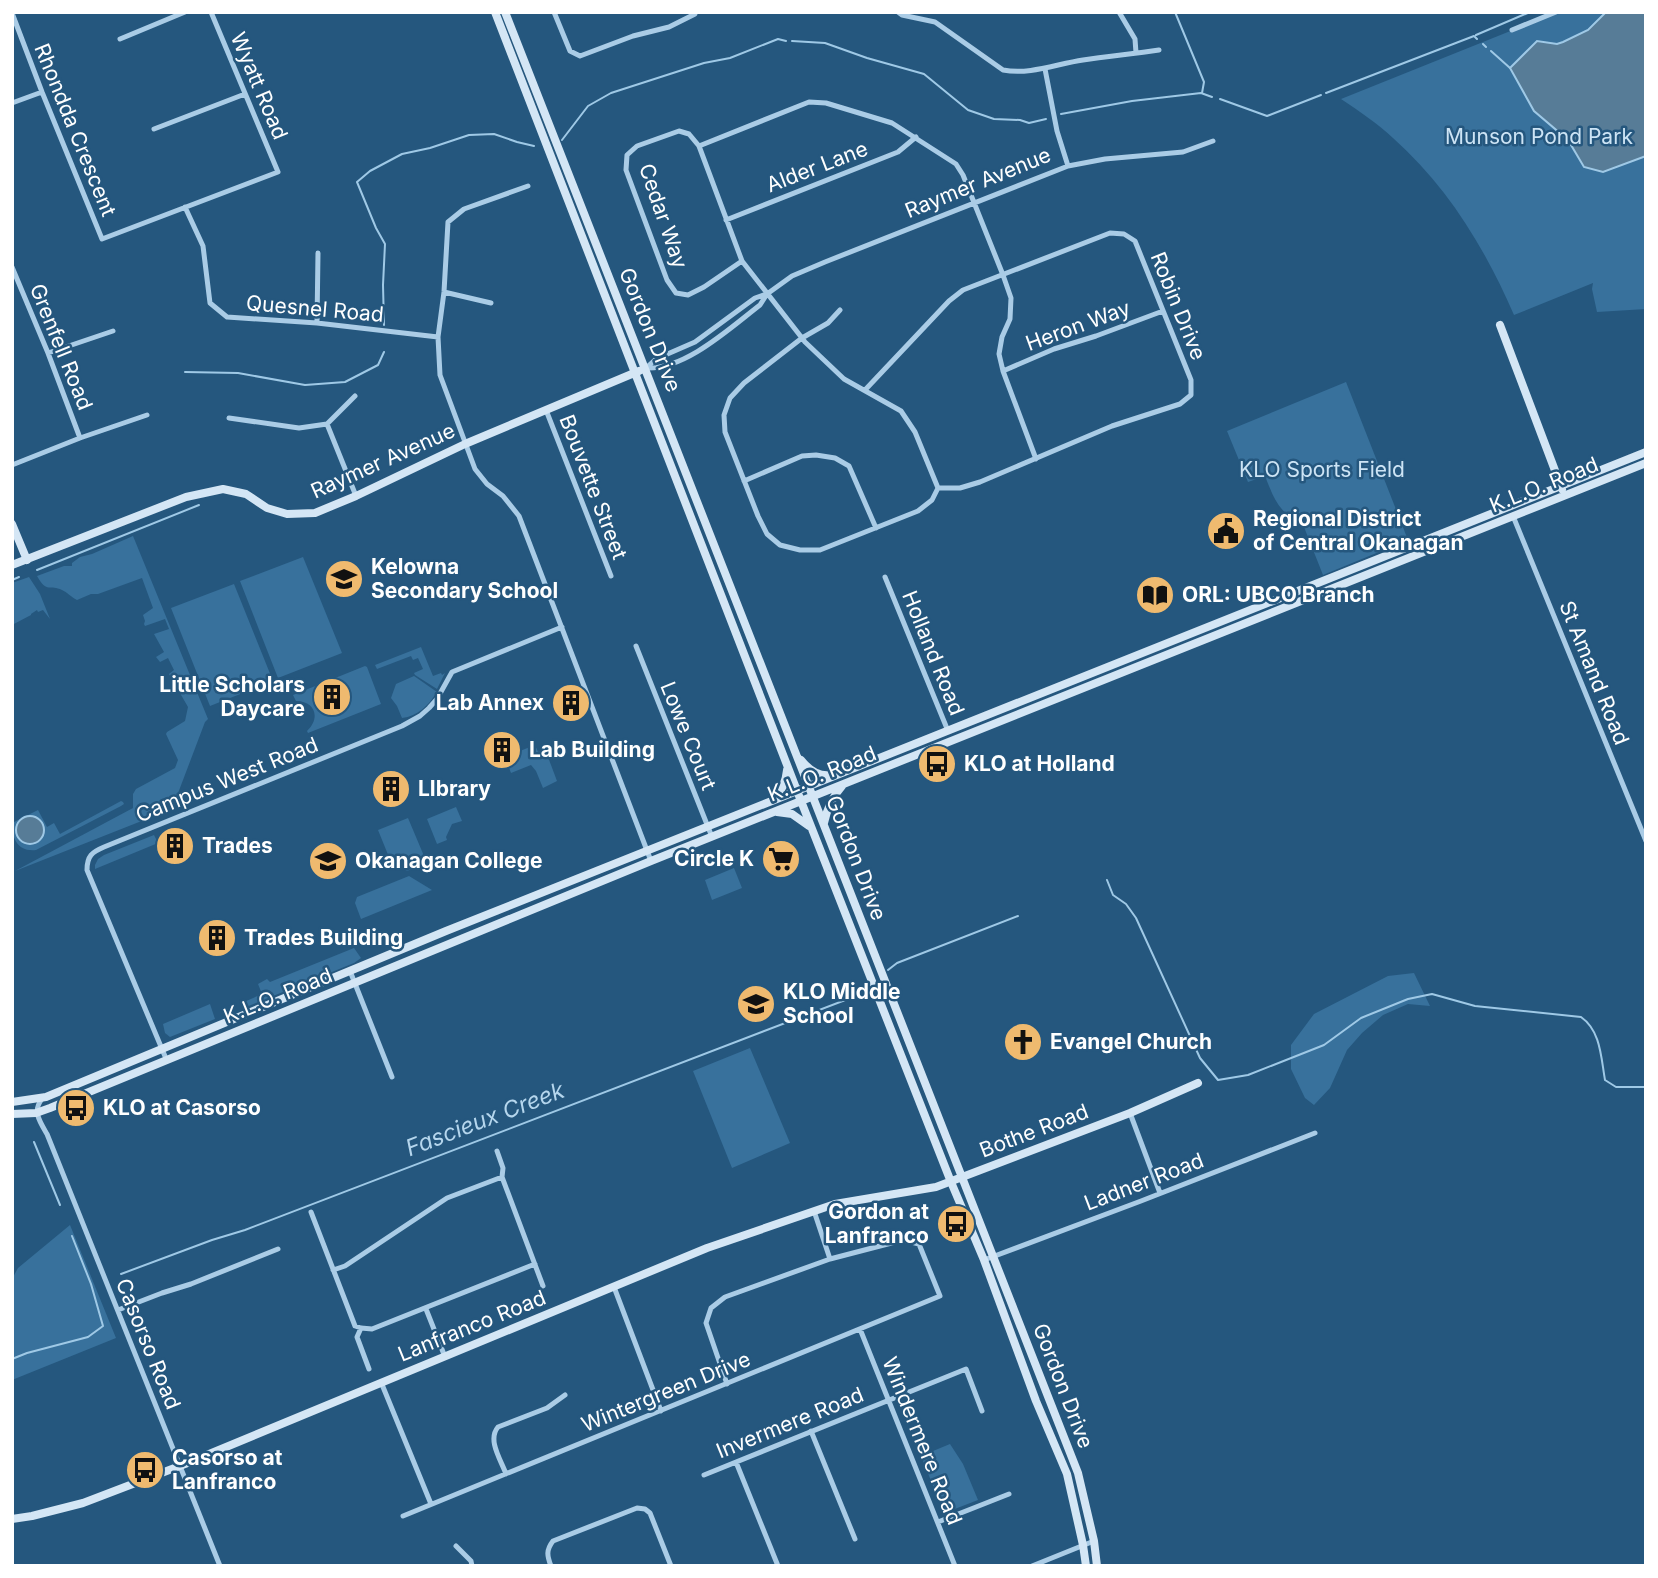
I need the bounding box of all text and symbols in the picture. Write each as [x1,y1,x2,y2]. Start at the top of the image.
street label: Wyatt Road [226,28,293,143]
street label: Rhondda Crescent [29,40,122,220]
park label: Munson Pond Park [1445,124,1633,149]
street label: Alder Lane [762,136,871,197]
street label: Raymer Avenue [901,142,1054,223]
street label: Cedar Way [634,160,693,272]
street label: Robin Drive [1145,248,1211,363]
street label: Gordon Drive [614,264,687,396]
street label: Grenfell Road [25,280,98,414]
street label: Quesnel Road [245,290,385,327]
street label: Heron Way [1022,295,1134,356]
street label: Bouvette Street [554,411,633,563]
street label: Raymer Avenue [307,418,459,503]
street label: K.L.O. Road [1486,451,1602,518]
park label: KLO Sports Field [1239,457,1405,482]
place label: Regional District of Central Okanagan [1253,506,1464,555]
public building icon: Regional District of Central Okanagan [1205,510,1247,552]
place label: Kelowna Secondary School [371,554,558,603]
school or university icon: Kelowna Secondary School [323,558,365,600]
library icon: ORL: UBCO Branch [1134,574,1176,616]
place label: ORL: UBCO Branch [1182,582,1375,607]
street label: Holland Road [897,587,970,719]
street label: St Amand Road [1554,597,1635,748]
place label: Little Scholars Daycare [159,672,305,721]
building icon: Little Scholars Daycare [311,676,353,718]
street label: Lowe Court [655,678,722,794]
building icon: Lab Annex [550,682,592,724]
place label: Lab Annex [436,690,544,715]
building icon: Lab Building [481,729,523,771]
street label: Campus West Road [132,732,322,827]
place label: Lab Building [529,737,655,762]
street label: K.L.O. Road [764,740,880,807]
bus stop icon: KLO at Holland [916,743,958,785]
place label: KLO at Holland [964,751,1115,776]
building icon: LIbrary [370,768,412,810]
place label: LIbrary [418,776,491,801]
street label: Gordon Drive [821,792,892,924]
building icon: Trades [154,825,196,867]
place label: Trades [202,833,273,858]
supermarket icon: Circle K [760,838,802,880]
school or university icon: Okanagan College [307,840,349,882]
place label: Circle K [674,846,754,871]
place label: Okanagan College [355,848,542,873]
building icon: Trades Building [196,917,238,959]
place label: Trades Building [244,925,403,950]
street label: K.L.O. Road [220,962,336,1029]
place label: KLO Middle School [783,979,900,1028]
school or university icon: KLO Middle School [735,983,777,1025]
church icon: Evangel Church [1002,1021,1044,1063]
place label: Evangel Church [1050,1029,1212,1054]
water label: Fascieux Creek [402,1076,569,1162]
bus stop icon: KLO at Casorso [55,1087,97,1129]
place label: KLO at Casorso [103,1095,261,1120]
street label: Bothe Road [976,1098,1092,1163]
street label: Ladner Road [1081,1147,1207,1216]
place label: Gordon at Lanfranco [825,1199,929,1248]
bus stop icon: Gordon at Lanfranco [935,1203,977,1245]
street label: Casorso Road [111,1275,186,1413]
street label: Lanfranco Road [394,1285,549,1367]
street label: Gordon Drive [1028,1320,1099,1452]
street label: Wintergreen Drive [578,1346,754,1437]
street label: Windermere Road [877,1353,967,1528]
street label: Invermere Road [713,1382,867,1463]
place label: Casorso at Lanfranco [172,1445,283,1494]
bus stop icon: Casorso at Lanfranco [124,1449,166,1491]

